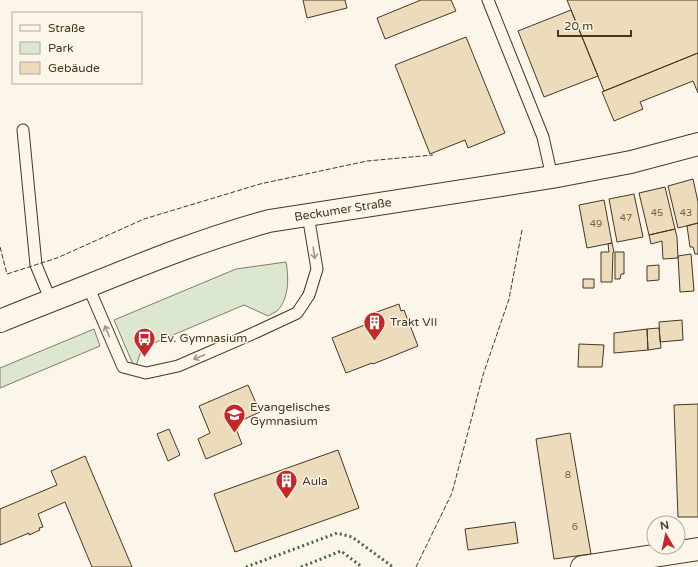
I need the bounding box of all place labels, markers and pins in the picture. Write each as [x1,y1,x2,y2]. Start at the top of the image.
building icon: Trakt VII [362,309,388,342]
place label: Trakt VII [390,315,437,329]
bus stop icon: Ev. Gymnasium [131,325,157,358]
place label: Ev. Gymnasium [160,331,247,345]
place label: Evangelisches Gymnasium [250,400,330,428]
school or university icon: Evangelisches Gymnasium [221,401,247,434]
building icon: Aula [273,468,299,501]
place label: Aula [302,474,328,488]

